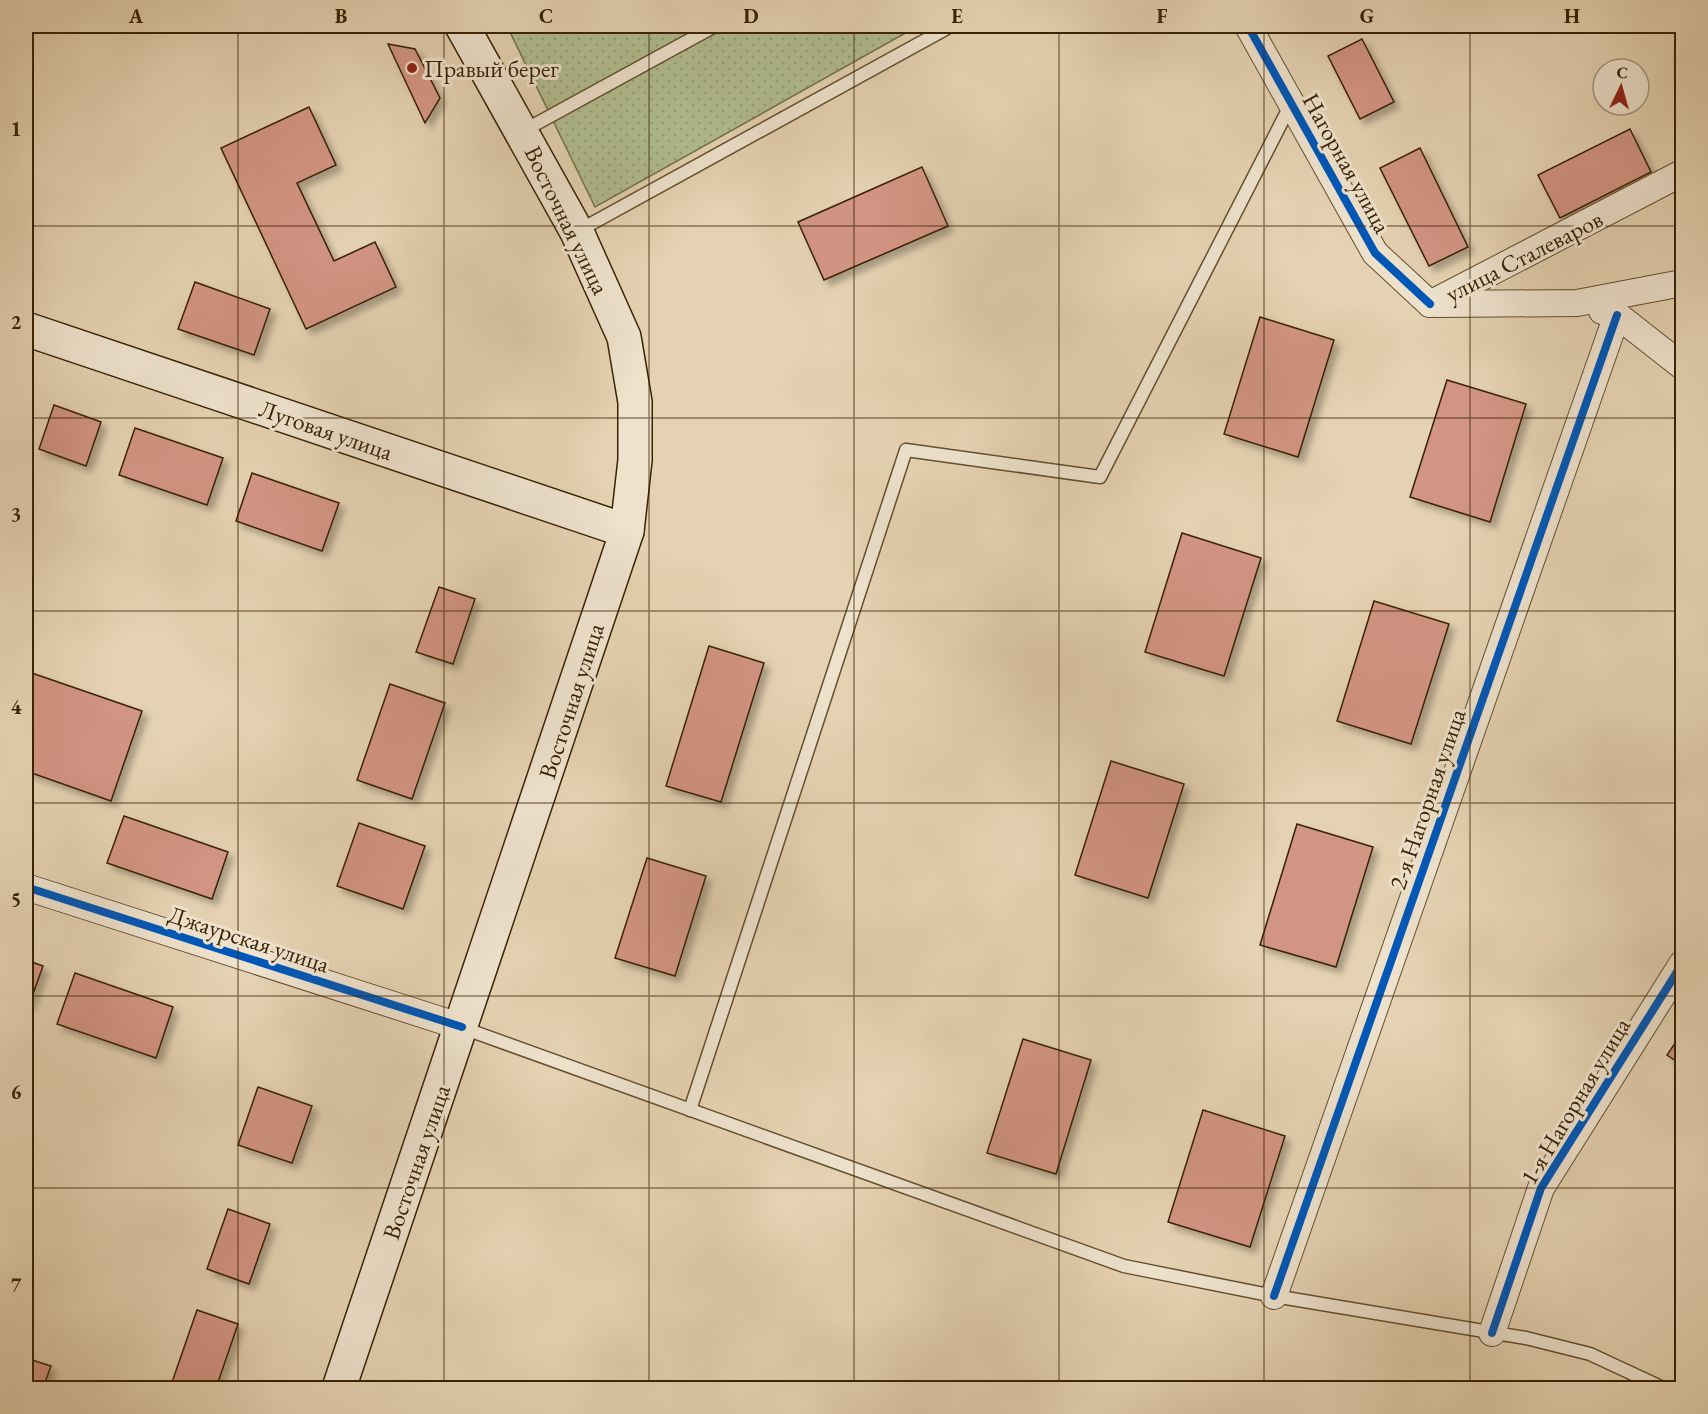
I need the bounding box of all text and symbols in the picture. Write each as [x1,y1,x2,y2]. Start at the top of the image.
text: A [128,3,144,29]
text: B [335,3,347,29]
text: C [539,3,553,29]
text: D [743,3,759,29]
text: E [951,3,963,29]
text: F [1157,3,1168,29]
text: G [1360,3,1374,29]
text: H [1564,3,1580,29]
place label: Правый берег [424,53,559,84]
north arrow [1591,57,1651,117]
marker: Правый берег [405,61,419,75]
text: С [1616,62,1629,84]
street label: Нагорная улица [1296,87,1398,239]
text: 1 [11,116,21,142]
street label: Восточная улица [518,140,617,300]
street label: улица Сталеваров [1440,203,1608,309]
text: 2 [11,309,22,335]
street label: Луговая улица [255,393,397,467]
text: 3 [11,501,21,527]
street label: Восточная улица [531,619,611,783]
text: 4 [11,694,22,720]
street label: 2-я Нагорная улица [1382,704,1473,893]
text: 5 [11,886,21,912]
street label: Джаурская улица [165,898,334,980]
street label: 1-я Нагорная улица [1513,1012,1637,1190]
text: 6 [11,1079,22,1105]
street label: Восточная улица [375,1080,457,1244]
text: 7 [11,1272,22,1298]

